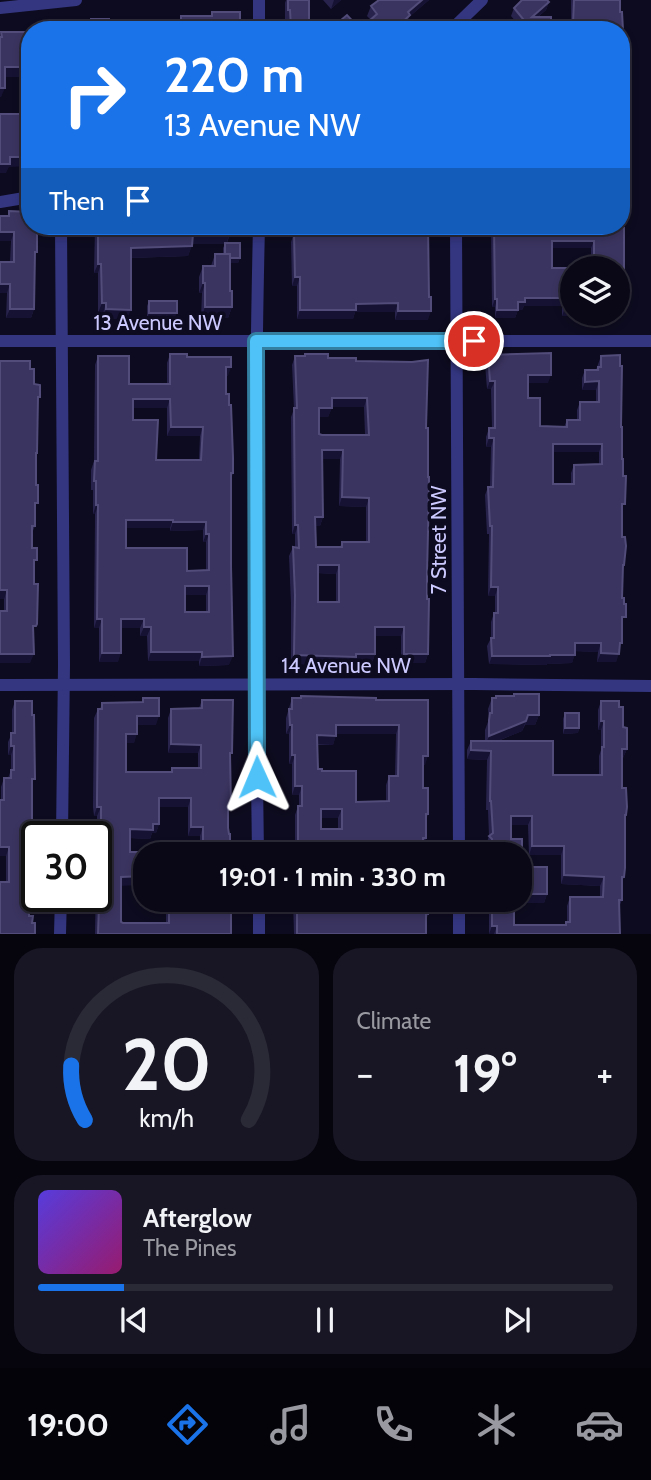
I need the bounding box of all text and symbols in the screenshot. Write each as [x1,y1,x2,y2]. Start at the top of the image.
text: 220 m [164,45,304,104]
icon: right [49,49,140,140]
text: 13 Avenue NW [164,105,360,144]
icon: arrive [119,182,157,220]
text: Then [49,185,105,217]
map controls [560,256,630,326]
button: layers [560,256,630,326]
street label: 13 Avenue NW [94,310,223,335]
pin [444,311,504,371]
icon: arrive [455,322,493,360]
street label: 7 Street NW [426,486,451,594]
street label: 14 Avenue NW [281,653,411,678]
position arrow [220,740,294,814]
speed limit sign: 30 [21,821,112,912]
text: 19:01 · 1 min · 330 m [219,861,446,893]
text: Climate [357,1007,431,1035]
text: 20 [121,1021,211,1109]
text: 19° [453,1042,516,1105]
text: − [357,1050,373,1097]
text: + [596,1050,613,1097]
text: km/h [139,1103,194,1133]
text: Afterglow [143,1202,252,1234]
text: The Pines [143,1234,237,1262]
icon: previous [115,1301,153,1339]
icon: pause [306,1301,344,1339]
icon: next [498,1301,536,1339]
icon: directions [163,1400,212,1449]
icon: music [266,1400,315,1449]
icon: phone [369,1400,418,1449]
icon: climate [472,1400,521,1449]
icon: car [575,1400,624,1449]
text: 19:00 [27,1405,109,1444]

